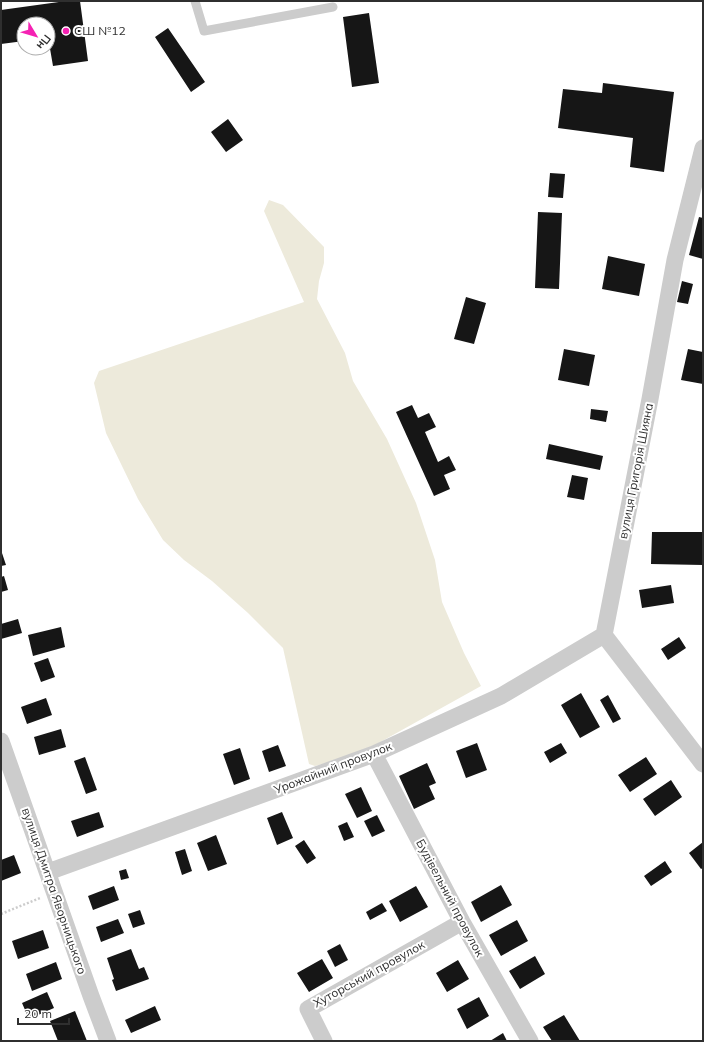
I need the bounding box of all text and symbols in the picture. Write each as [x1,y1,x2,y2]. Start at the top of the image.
north arrow [16,16,56,56]
place label: СШ №12 [74,23,126,38]
marker: СШ №12 [61,26,71,36]
text: Пн [34,32,54,53]
street label: вулиця Григорія Шияна [615,402,656,540]
street label: Урожайний провулок [271,738,394,797]
street label: вулиця Дмитра Яворницького [19,805,90,976]
street label: Будівельний провулок [413,836,488,960]
street label: Хуторський провулок [310,936,428,1010]
scale bar [18,1000,69,1026]
text: 20 m [24,1006,52,1021]

